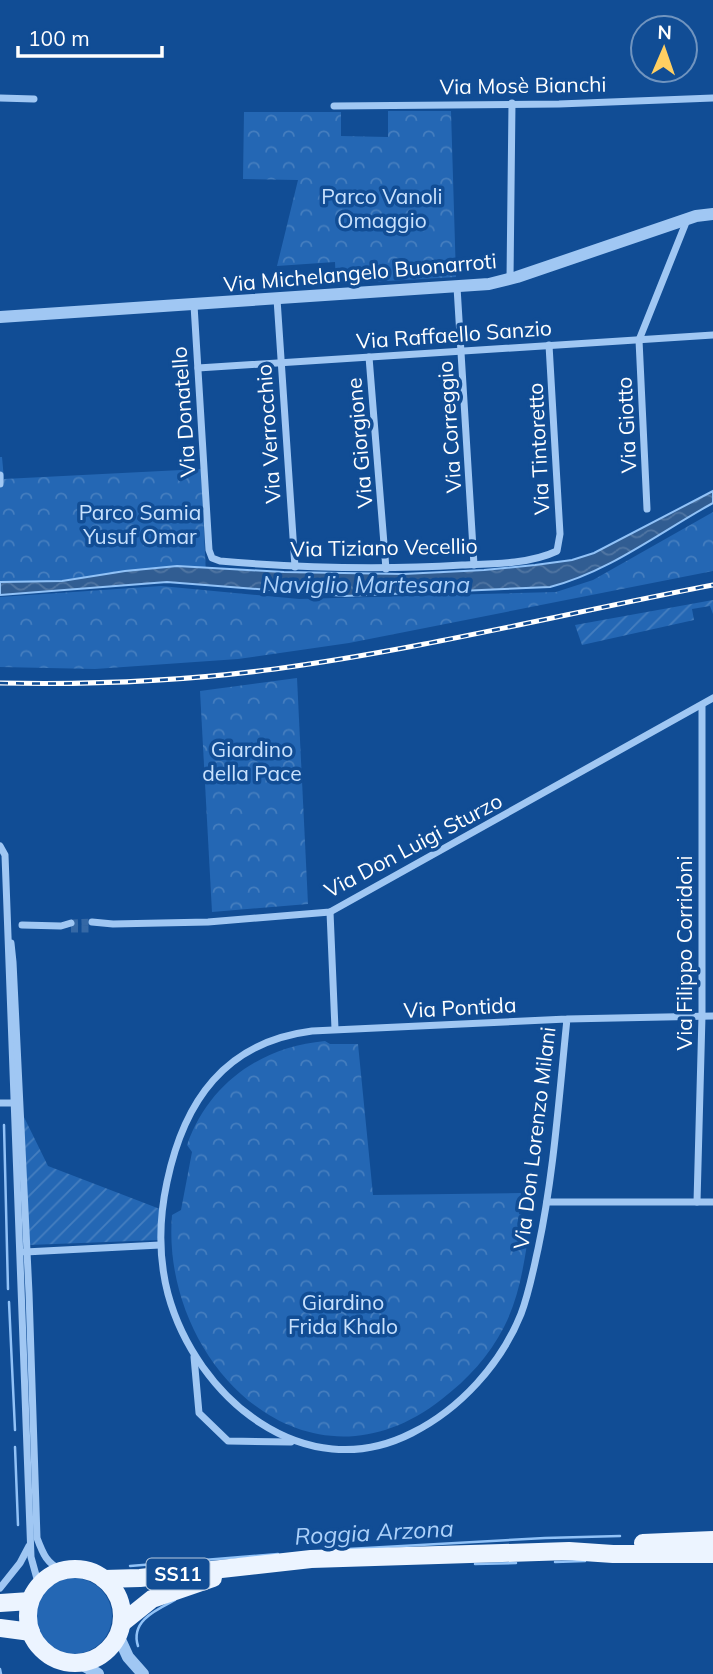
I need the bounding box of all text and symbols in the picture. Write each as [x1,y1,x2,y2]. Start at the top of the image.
scale bar [18,14,161,58]
north arrow [629,14,699,84]
text: N [657,20,672,44]
text: 100 m [28,25,90,51]
street label: Via Mosè Bianchi [439,71,607,99]
park label: Parco Vanoli Omaggio [321,183,443,233]
street label: Via Michelangelo Buonarroti [222,247,498,297]
street label: Via Raffaello Sanzio [355,314,553,354]
street label: Via Donatello [165,346,201,478]
street label: Via Correggio [431,360,467,494]
street label: Via Verrocchio [250,363,286,505]
street label: Via Giotto [610,376,642,474]
street label: Via Giorgione [340,377,378,509]
street label: Via Tintoretto [522,382,554,516]
park label: Parco Samia Yusuf Omar [79,499,201,549]
street label: Via Tiziano Vecellio [290,532,478,562]
water label: Naviglio Martesana [262,570,470,599]
park label: Giardino della Pace [202,736,302,786]
street label: Via Don Luigi Sturzo [320,787,506,903]
street label: Via Filippo Corridoni [671,856,697,1050]
street label: Via Pontida [403,991,517,1023]
street label: Via Don Lorenzo Milani [507,1025,561,1251]
park label: Giardino Frida Khalo [288,1289,398,1339]
water label: Roggia Arzona [294,1513,454,1551]
road number: SS11 [146,1558,210,1590]

